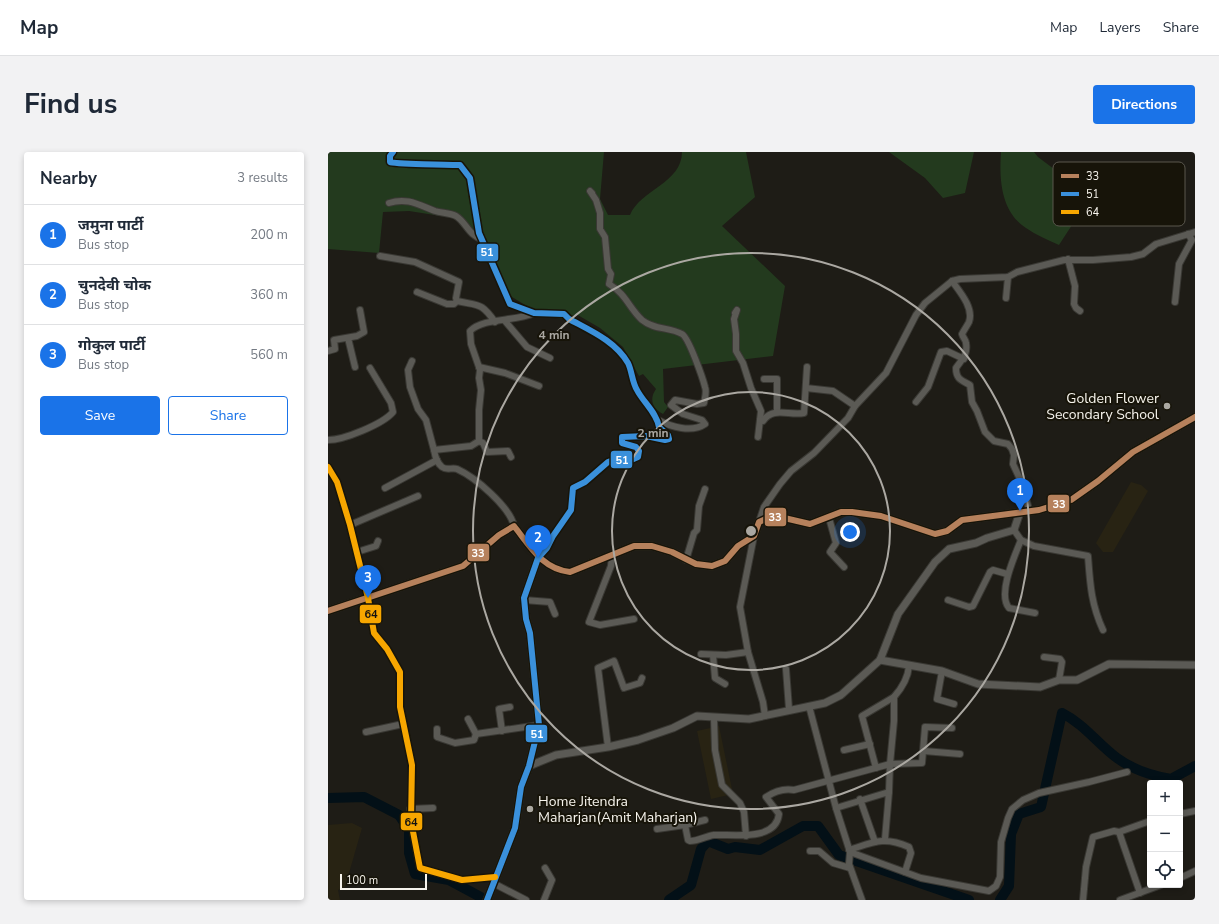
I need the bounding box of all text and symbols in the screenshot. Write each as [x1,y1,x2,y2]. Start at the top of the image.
text: Map [20,15,58,41]
text: Map [1050,18,1077,37]
text: Layers [1099,18,1141,37]
text: Share [1163,18,1199,37]
text: Find us [24,85,118,123]
button: Directions [1093,85,1195,124]
legend [1053,162,1185,226]
text: Nearby [40,167,97,190]
text: 3 results [237,169,288,187]
text: 33 [1086,169,1099,184]
text: 51 [1086,187,1099,202]
text: 64 [1086,205,1100,220]
text: जमुना पार्टी [78,215,143,235]
text: 1 [49,226,57,244]
text: 200 m [250,226,288,244]
text: Bus stop [78,236,129,254]
line badge: 51 [476,243,499,262]
text: 51 [480,245,494,260]
text: चुनदेवी चोक [78,275,151,295]
text: 2 [49,286,57,304]
text: 360 m [250,286,288,304]
text: Bus stop [78,296,129,314]
text: 4 min [538,327,570,343]
text: गोकुल पार्टी [78,335,145,355]
text: 3 [49,346,57,364]
text: 560 m [250,346,288,364]
text: Bus stop [78,356,129,374]
place label: Golden Flower Secondary School [1046,389,1160,424]
button: Save [40,396,160,435]
button: Share [168,396,288,435]
marker: Golden Flower Secondary School [1162,401,1172,411]
text: 2 min [637,425,669,441]
line badge: 51 [610,450,633,469]
text: 51 [615,453,629,468]
pin: 1 [1007,478,1033,511]
line badge: 33 [1047,494,1070,513]
text: 33 [1052,497,1066,512]
line badge: 33 [764,507,787,527]
text: 33 [768,510,782,525]
your location [840,522,860,542]
centre of rings [744,524,758,538]
pin: 2 [525,525,551,558]
line badge: 33 [467,543,490,562]
text: 33 [471,546,485,561]
pin: 3 [355,565,381,598]
line badge: 64 [359,604,382,624]
text: 64 [364,607,378,622]
line badge: 51 [525,724,548,743]
text: 51 [530,727,544,742]
map controls [1147,780,1183,888]
button: + [1147,780,1183,816]
place label: Home Jitendra Maharjan(Amit Maharjan) [538,792,698,827]
marker: Home Jitendra Maharjan(Amit Maharjan) [525,804,535,814]
line badge: 64 [400,812,423,831]
text: 64 [404,815,418,830]
button: − [1147,816,1183,852]
button: locate [1147,852,1183,888]
scale bar [340,872,427,891]
text: 100 m [346,873,378,888]

